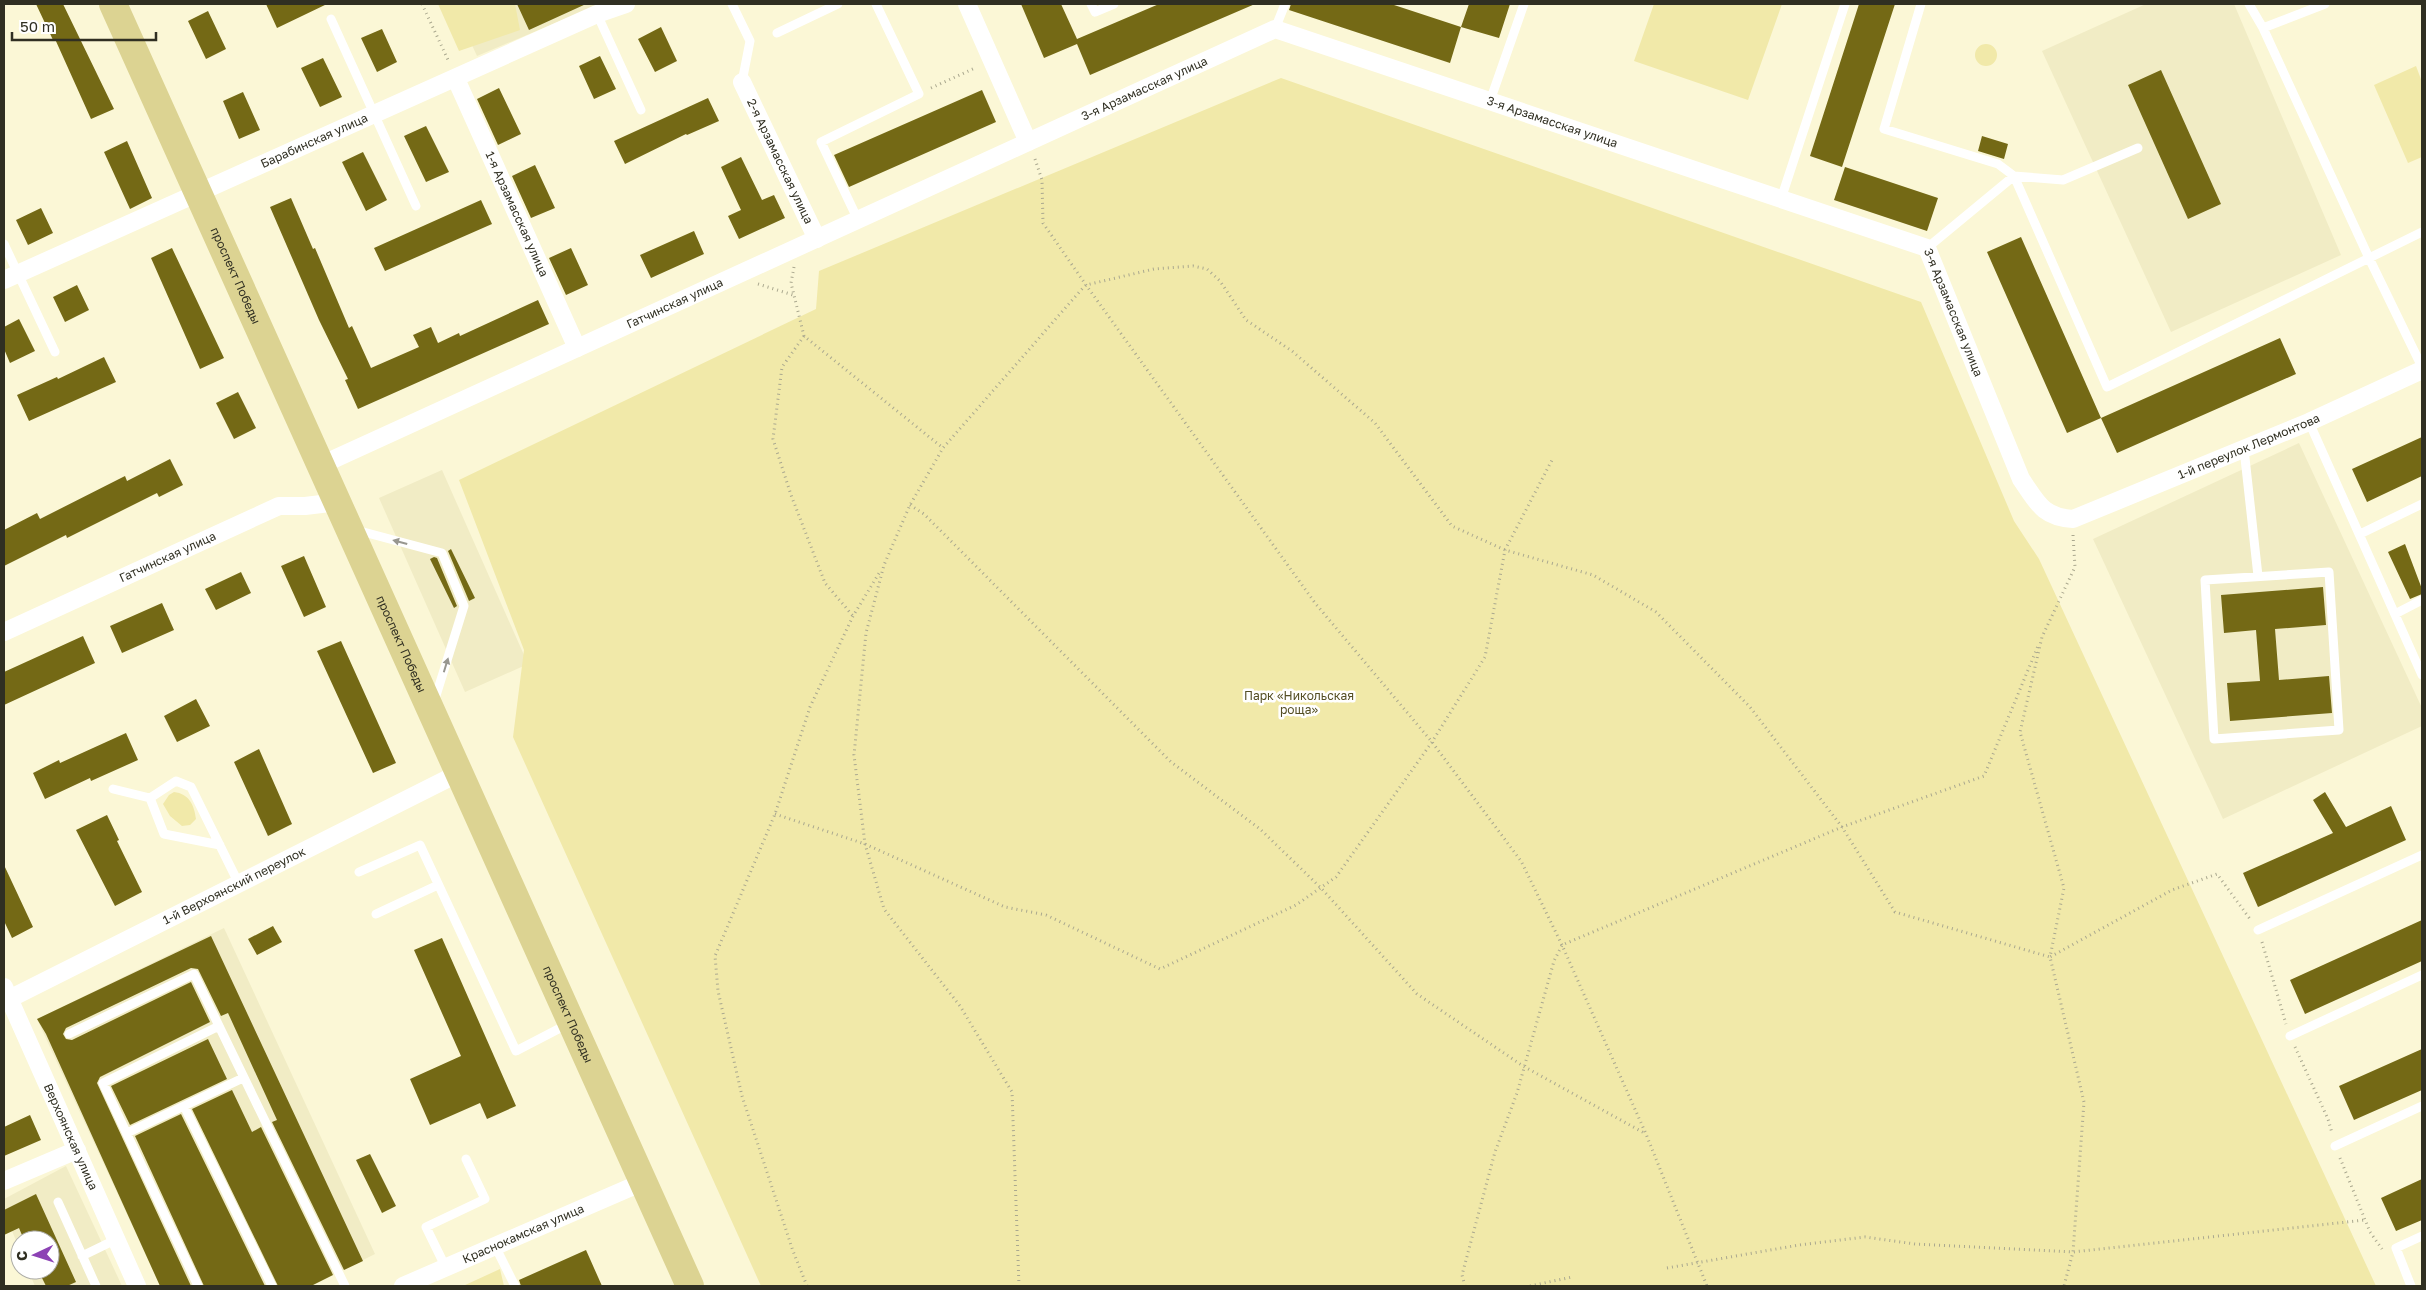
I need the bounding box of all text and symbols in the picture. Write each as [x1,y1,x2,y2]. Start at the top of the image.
scale bar [12,10,156,42]
text: 50 m [20,17,55,35]
street label: 3-я Арзамасская улица [1079,53,1210,124]
street label: 3-я Арзамасская улица [1485,93,1620,151]
street label: 2-я Арзамасская улица [744,96,817,226]
street label: Барабинская улица [258,110,370,171]
street label: 1-я Арзамасская улица [482,149,552,279]
street label: проспект Победы [207,225,264,326]
street label: 3-я Арзамасская улица [1921,246,1987,379]
street label: Гатчинская улица [624,274,725,331]
street label: 1-й переулок Лермонтова [2175,410,2322,482]
street label: Гатчинская улица [117,528,218,585]
one-way arrow [393,538,408,546]
street label: проспект Победы [373,593,430,695]
one-way arrow [442,657,450,672]
park label: Парк «Никольская роща» [1244,688,1354,717]
street label: 1-й Верхоянский переулок [160,843,308,928]
street label: проспект Победы [540,963,597,1065]
street label: Верхоянская улица [41,1081,101,1192]
street label: Краснокамская улица [460,1201,586,1266]
north arrow [10,1230,60,1280]
text: С [13,1250,30,1261]

